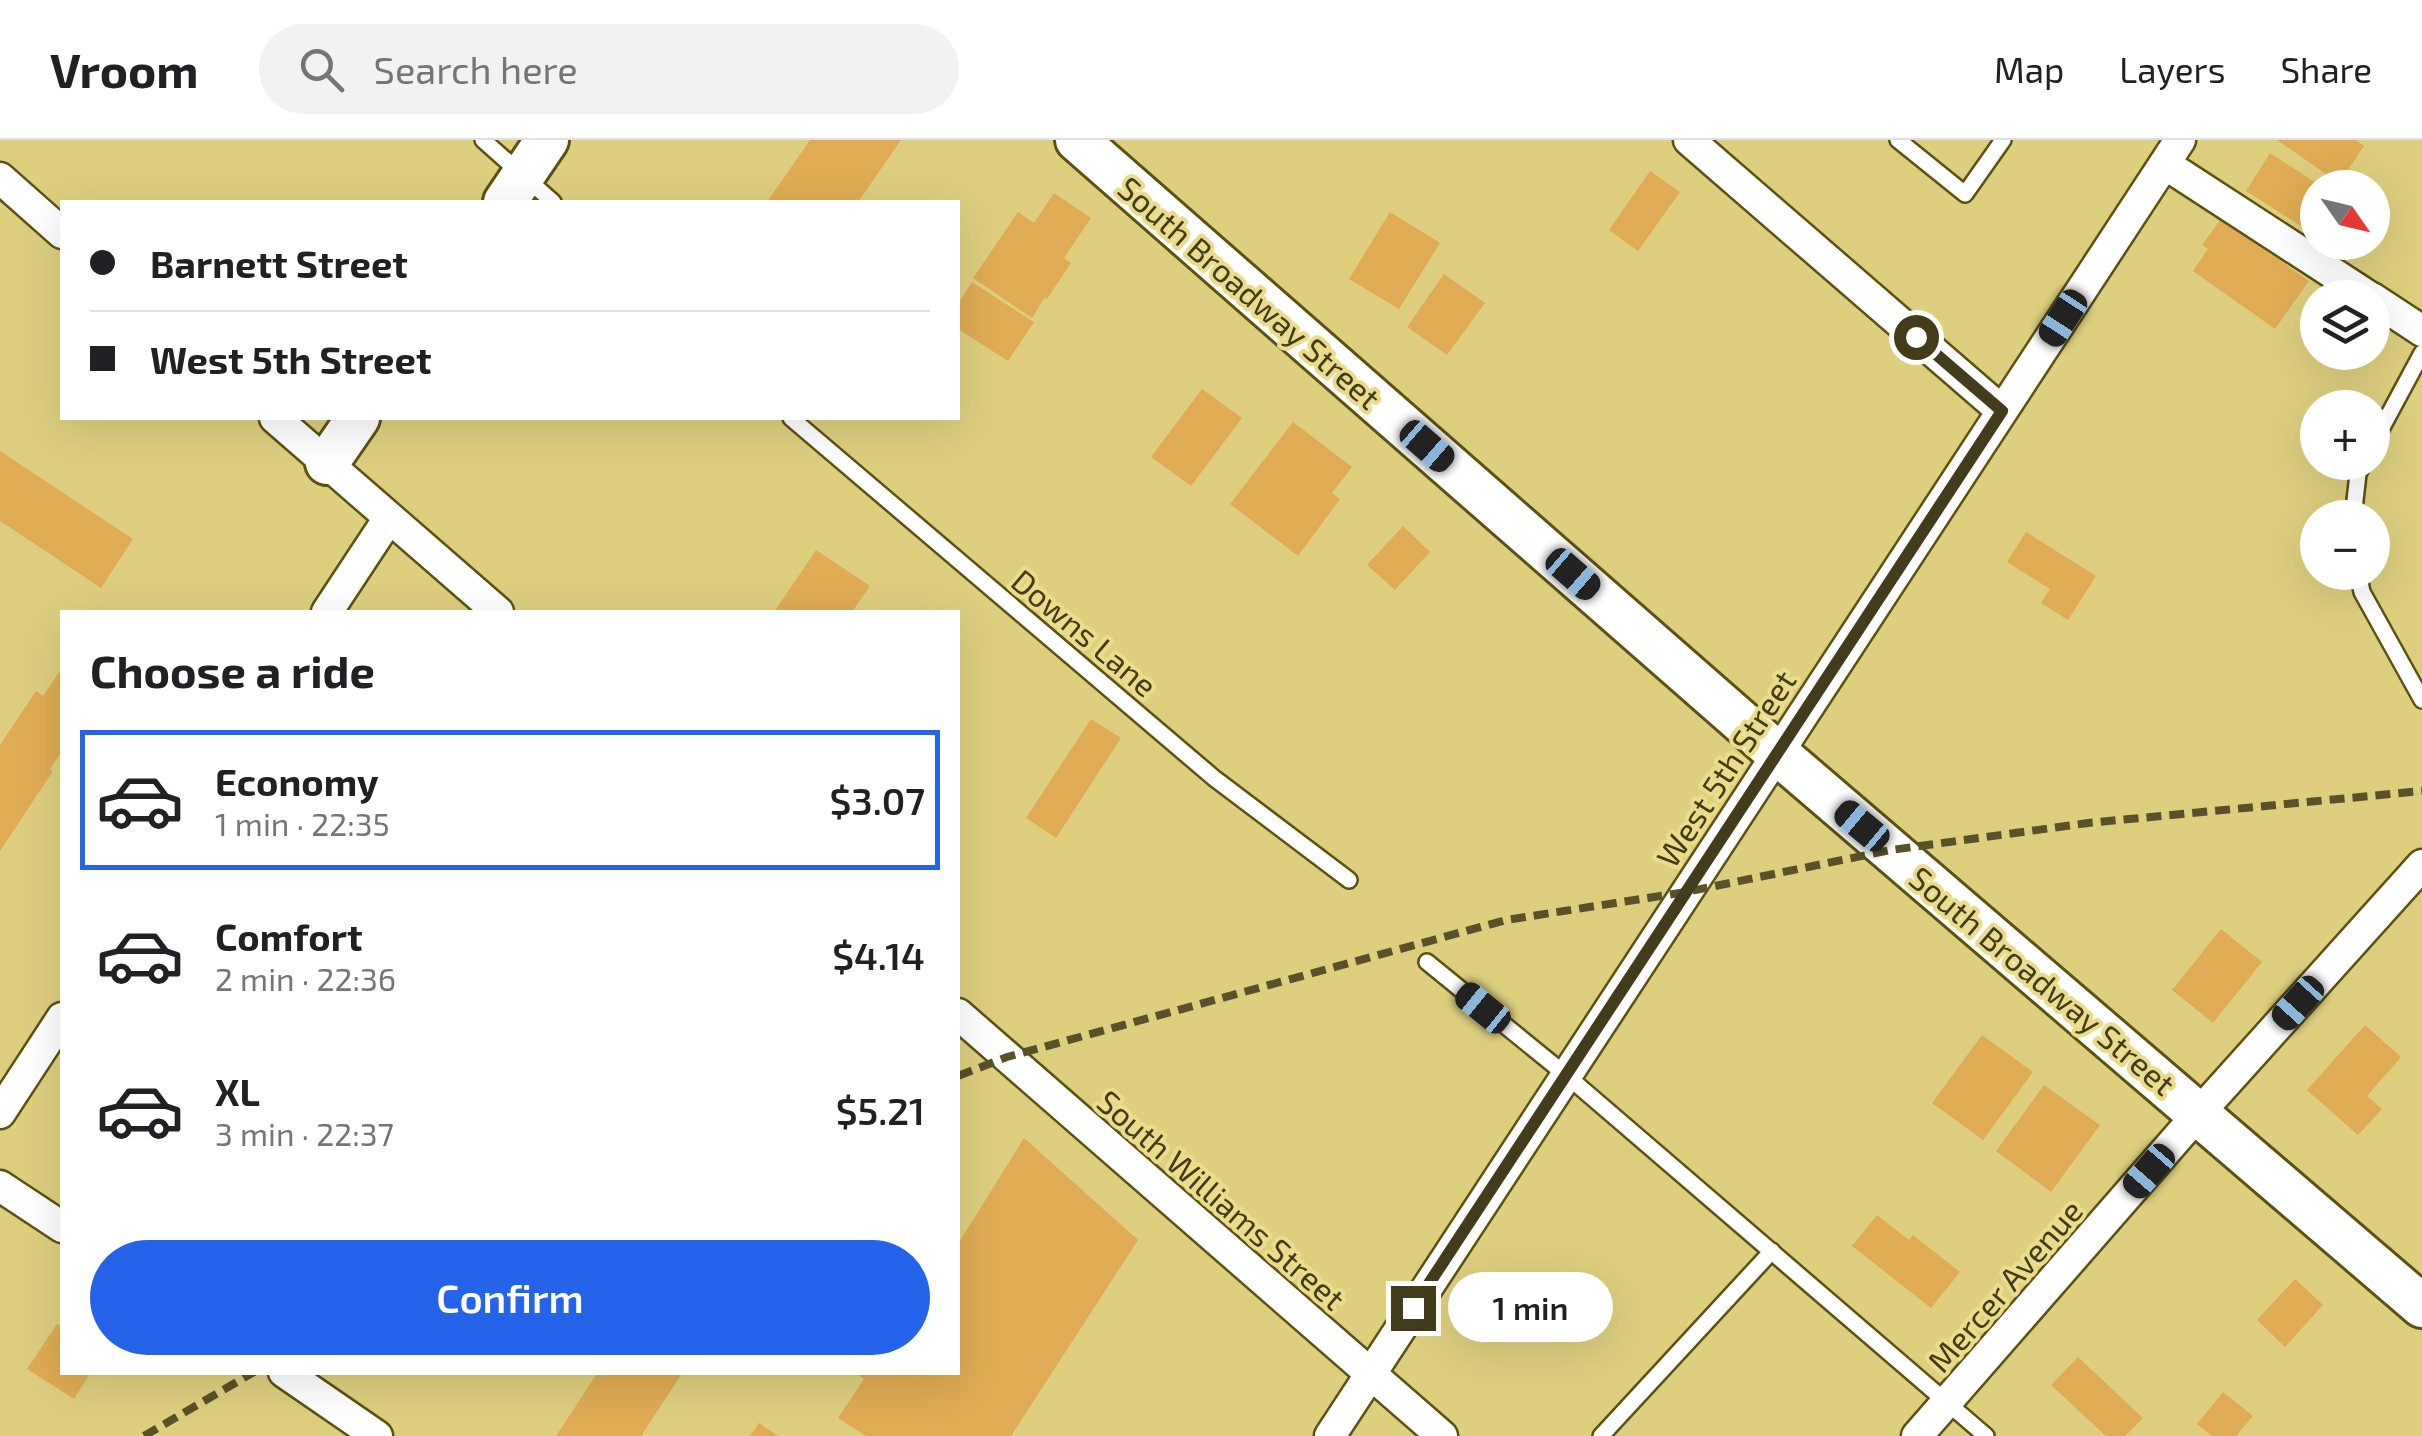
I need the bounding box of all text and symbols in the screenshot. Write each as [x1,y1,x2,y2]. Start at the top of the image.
search box [259,24,959,114]
text: Vroom [50,40,199,98]
icon: search [294,42,349,97]
text: Search here [374,46,578,92]
text: Map [1994,48,2064,90]
text: Layers [2119,48,2225,90]
text: Share [2280,48,2372,90]
street label: South Broadway Street [1111,168,1389,416]
north arrow [2300,170,2390,260]
map controls [2300,170,2390,590]
text: Barnett Street [150,240,408,286]
button: layers [2300,280,2390,370]
car [2034,285,2092,351]
route start [1894,315,1939,360]
text: West 5th Street [150,336,432,382]
button: + [2300,390,2390,480]
car [1395,415,1459,477]
button: − [2300,500,2390,590]
car [1541,543,1605,605]
street label: Downs Lane [1005,560,1165,704]
text: Choose a ride [90,643,375,697]
street label: West 5th Street [1647,663,1803,873]
icon: car [95,755,185,845]
text: Economy [215,758,379,804]
text: $3.07 [830,777,925,823]
car [1829,795,1895,857]
text: 1 min · 22:35 [215,804,390,842]
street label: South Broadway Street [1903,858,2183,1102]
icon: car [95,910,185,1000]
text: Comfort [215,913,363,959]
text: $4.14 [832,932,925,978]
text: 2 min · 22:36 [215,959,396,997]
car [2267,971,2329,1035]
car [1450,977,1516,1039]
icon: car [95,1065,185,1155]
text: XL [215,1068,260,1114]
street label: South Williams Street [1091,1081,1353,1317]
text: $5.21 [836,1087,925,1133]
text: 3 min · 22:37 [215,1114,394,1152]
car [2118,1139,2180,1203]
street label: Mercer Avenue [1919,1191,2089,1379]
button: Confirm [90,1240,930,1355]
callout: 1 min [1448,1273,1613,1343]
route end [1391,1286,1436,1331]
text: 1 min [1493,1288,1568,1326]

